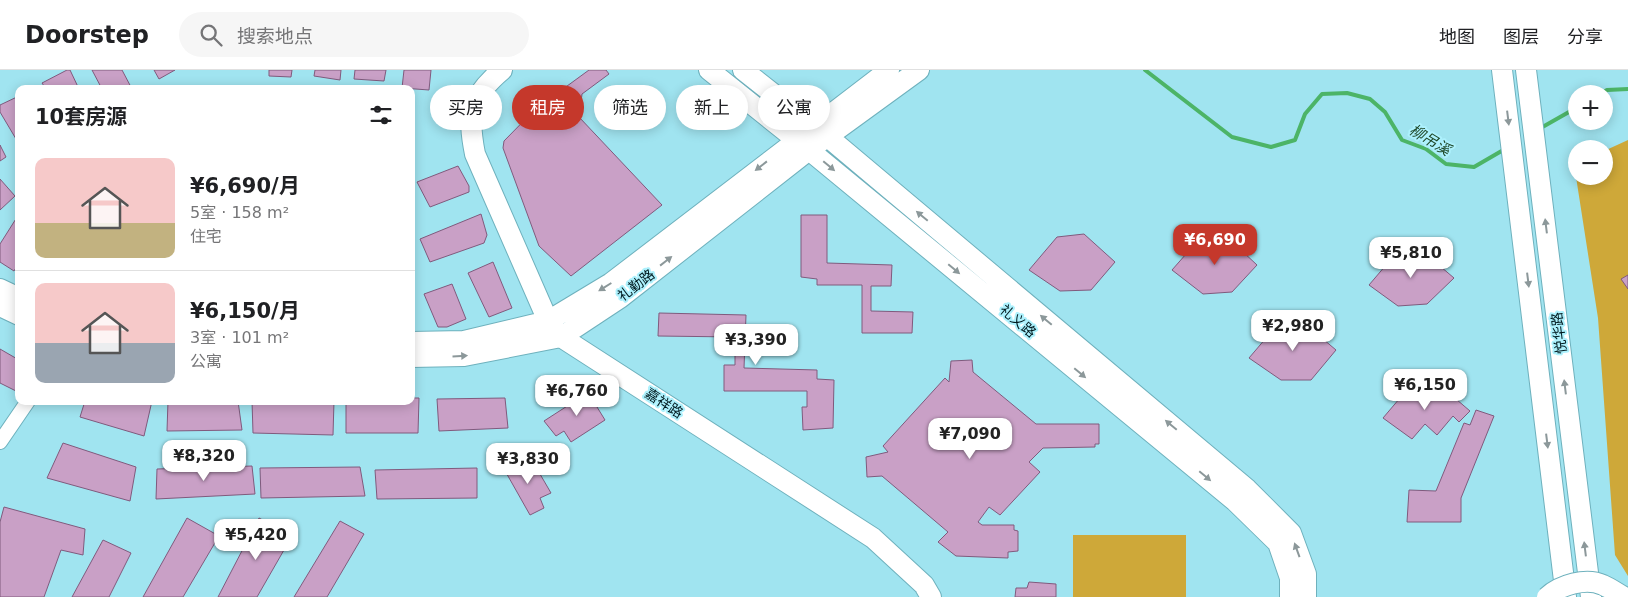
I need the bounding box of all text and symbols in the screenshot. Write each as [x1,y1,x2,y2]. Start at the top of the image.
search box [179,12,529,57]
text: Doorstep [25,21,149,49]
icon: search [197,21,225,49]
text: 搜索地点 [237,25,313,47]
text: 地图 [1439,26,1475,47]
text: 图层 [1503,26,1539,47]
text: 分享 [1567,26,1603,47]
chip: 买房 [430,85,502,130]
chip: 租房 [512,85,584,130]
chip: 筛选 [594,85,666,130]
chip: 新上 [676,85,748,130]
chip: 公寓 [758,85,830,130]
map controls [1568,85,1613,185]
button: + [1568,85,1613,130]
icon: filters [367,101,395,129]
text: 10套房源 [35,105,127,129]
one-way arrow [1504,111,1512,127]
water label: 柳吊溪 [1406,121,1456,160]
button: − [1568,140,1613,185]
one-way arrow [822,160,835,171]
one-way arrow [755,161,768,172]
text: ¥6,690/月 [190,174,300,198]
icon: home [75,178,135,238]
text: 5室 · 158 m² [190,203,289,222]
one-way arrow [916,210,929,221]
one-way arrow [1541,218,1549,234]
pin: ¥6,690 [1174,224,1256,266]
text: 住宅 [190,227,222,246]
text: ¥6,690 [1184,230,1246,249]
pin: ¥5,810 [1370,236,1452,279]
text: ¥5,810 [1380,243,1442,262]
one-way arrow [660,256,673,267]
one-way arrow [948,264,961,275]
street label: 礼勤路 [614,266,658,304]
one-way arrow [1524,272,1532,288]
one-way arrow [598,282,611,291]
text: ¥6,150/月 [190,299,300,323]
street label: 礼义路 [997,301,1039,341]
icon: home [75,303,135,363]
pin: ¥2,980 [1252,310,1334,352]
street label: 悦华路 [1549,311,1569,355]
one-way arrow [1040,315,1053,326]
text: ¥2,980 [1262,316,1324,335]
pin: ¥3,390 [715,324,797,366]
text: 3室 · 101 m² [190,328,289,347]
text: ¥3,390 [725,330,787,349]
one-way arrow [452,351,468,359]
text: 公寓 [190,352,222,371]
one-way arrow [1073,367,1086,378]
pin: ¥6,150 [1384,368,1466,411]
pin: ¥6,760 [536,374,618,417]
text: ¥6,150 [1394,375,1456,394]
one-way arrow [1561,379,1569,395]
text: ¥6,760 [546,381,608,400]
street label: 嘉祥路 [642,385,686,421]
pin: ¥7,090 [929,418,1011,460]
one-way arrow [1165,419,1177,431]
text: ¥7,090 [939,424,1001,443]
one-way arrow [1543,433,1551,449]
pin: ¥8,320 [163,440,245,482]
pin: ¥3,830 [487,442,569,485]
text: ¥8,320 [173,446,235,465]
text: ¥3,830 [497,449,559,468]
one-way arrow [1198,471,1211,482]
pin: ¥5,420 [215,518,297,561]
text: ¥5,420 [225,525,287,544]
one-way arrow [1581,540,1589,556]
one-way arrow [1293,542,1301,557]

